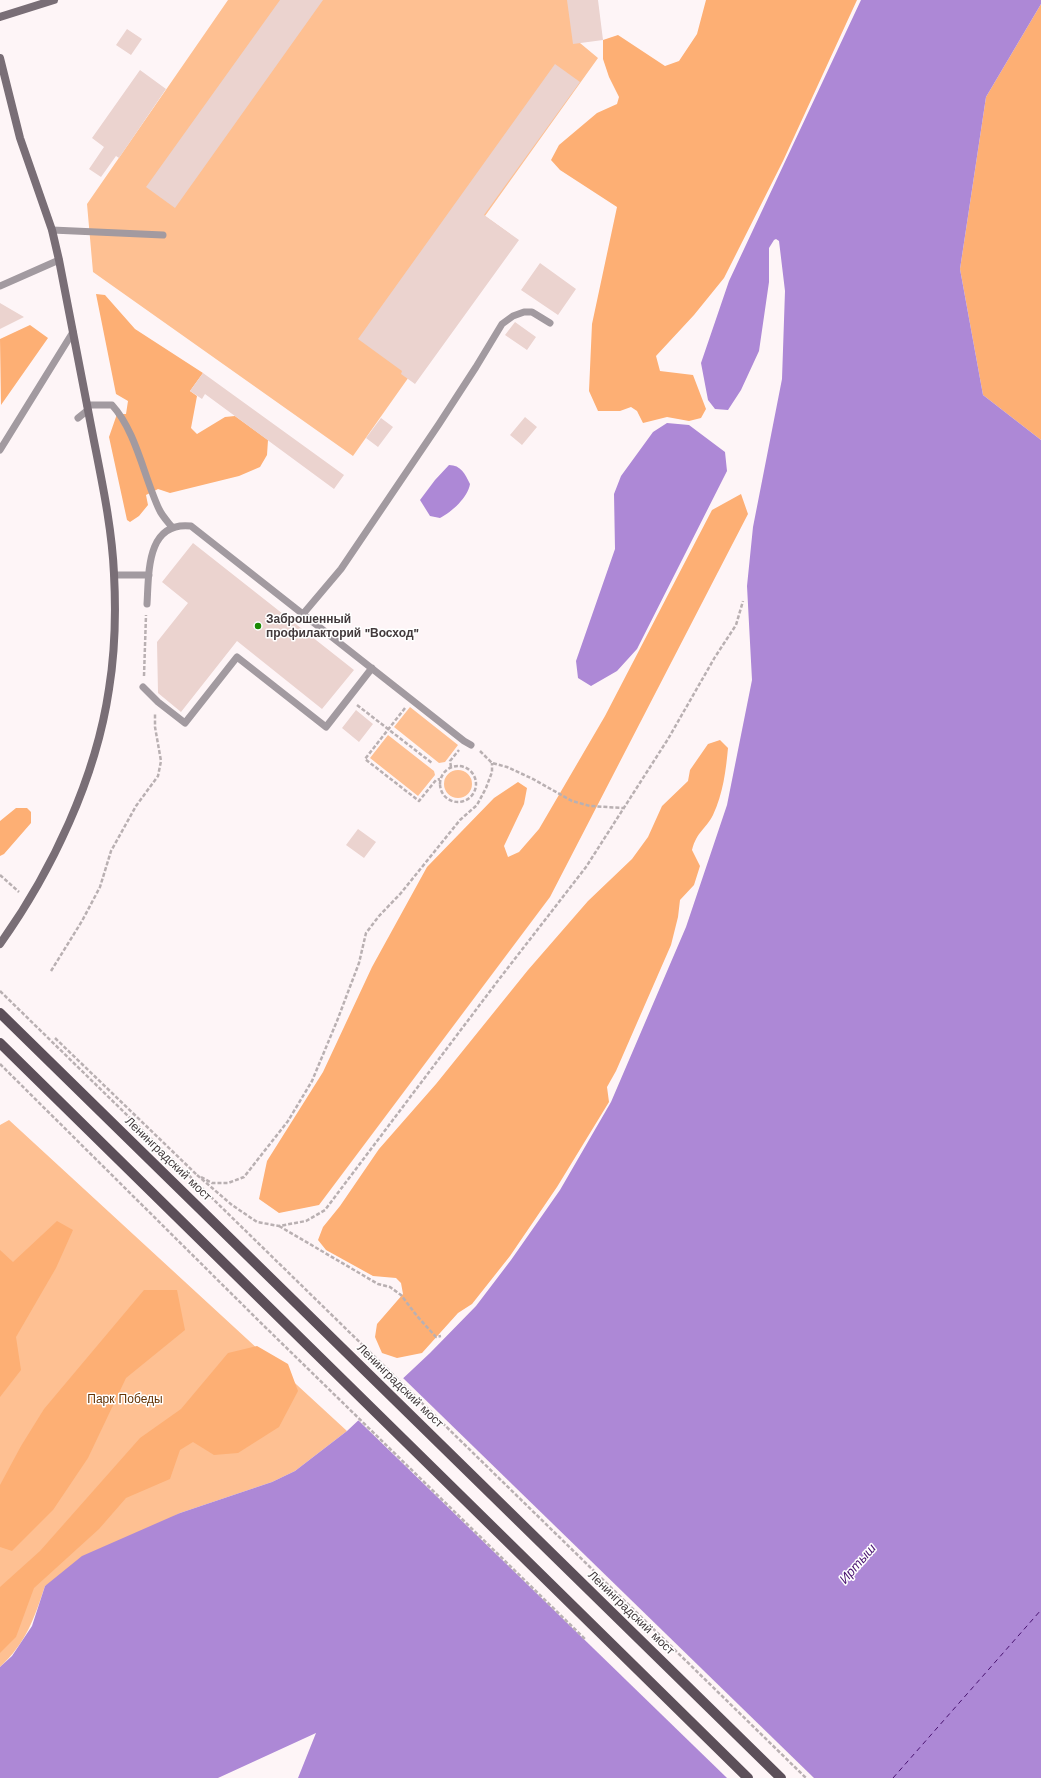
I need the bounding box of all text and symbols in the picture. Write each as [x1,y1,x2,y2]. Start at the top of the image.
place label: Заброшенный профилакторий "Восход" [266,612,419,640]
marker: Заброшенный профилакторий "Восход" [253,621,263,631]
street label: Ленинградский мост [122,1114,214,1204]
street label: Ленинградский мост [354,1341,446,1431]
park label: Парк Победы [87,1392,163,1406]
water label: Иртыш [836,1541,880,1587]
street label: Ленинградский мост [585,1568,677,1658]

